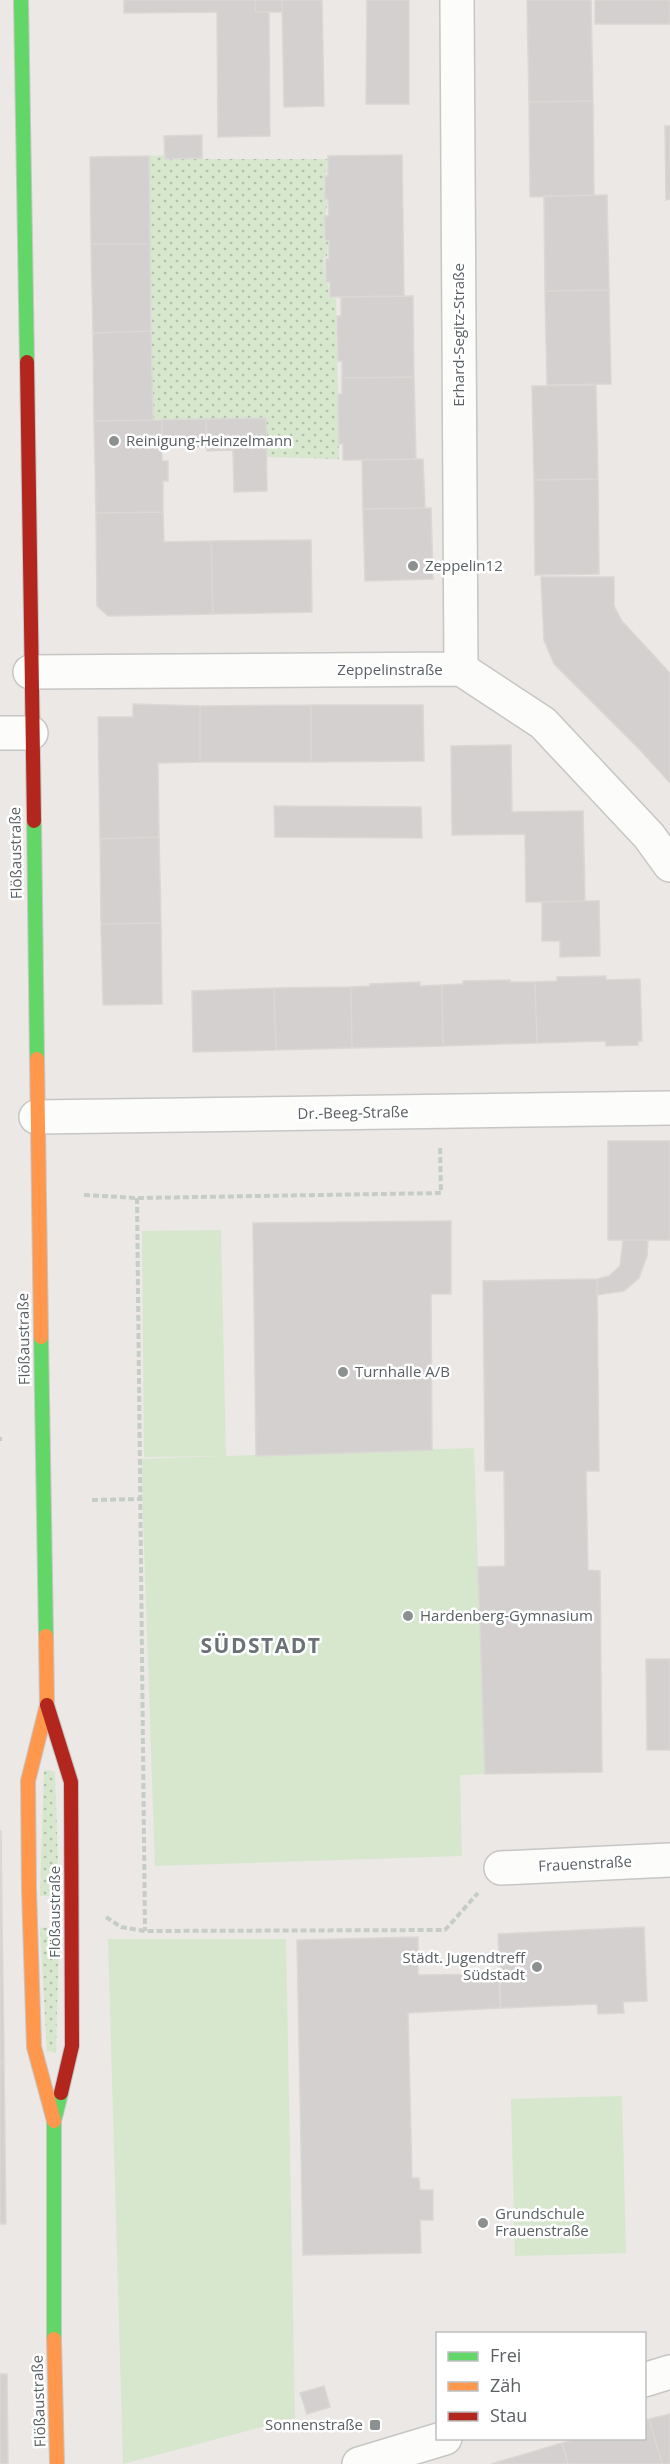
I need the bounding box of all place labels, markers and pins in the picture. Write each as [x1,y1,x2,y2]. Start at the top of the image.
place label: Reinigung-Heinzelmann [126,430,292,450]
marker: Reinigung-Heinzelmann [107,434,121,448]
place label: Zeppelin12 [425,555,503,575]
marker: Zeppelin12 [406,559,420,573]
place label: Turnhalle A/B [355,1361,450,1381]
marker: Turnhalle A/B [336,1365,350,1379]
place label: Hardenberg-Gymnasium [420,1605,593,1625]
marker: Hardenberg-Gymnasium [401,1609,415,1623]
place label: Städt. Jugendtreff Südstadt [403,1947,526,1984]
marker: Städt. Jugendtreff Südstadt [530,1960,544,1974]
place label: Grundschule Frauenstraße [495,2203,589,2240]
marker: Grundschule Frauenstraße [476,2216,490,2230]
place label: Sonnenstraße [265,2414,363,2434]
marker: Sonnenstraße [368,2418,382,2432]

